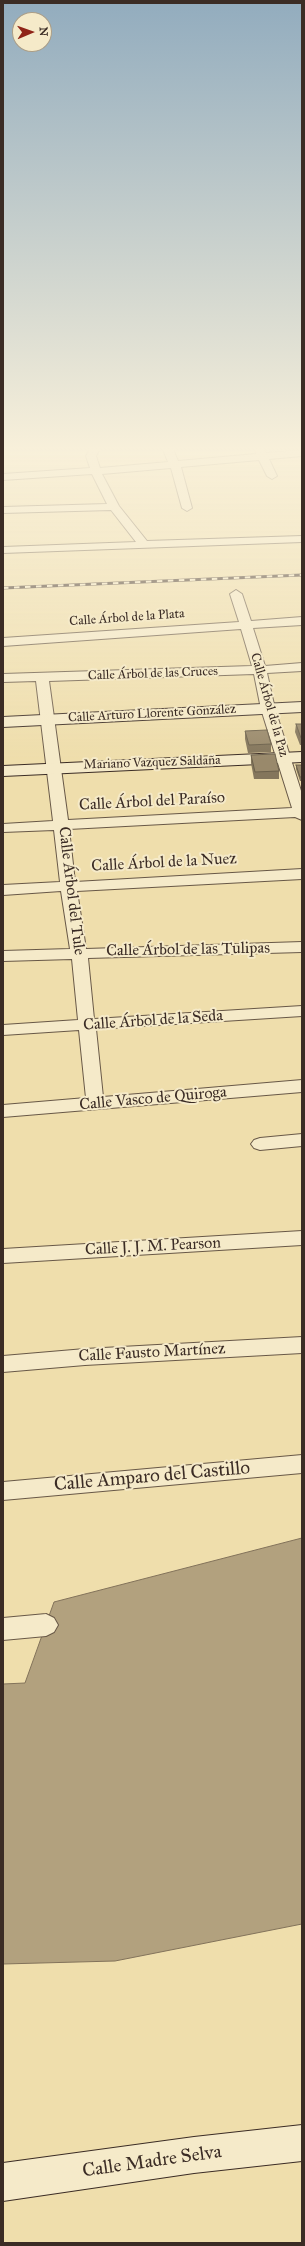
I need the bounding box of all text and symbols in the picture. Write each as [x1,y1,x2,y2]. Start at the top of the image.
north arrow [12,12,52,52]
text: N [37,27,50,36]
street label: Calle Árbol de la Plata [69,606,185,630]
street label: Calle Árbol de la Paz [247,651,291,759]
street label: Calle Árbol de las Cruces [88,664,218,684]
street label: Calle Arturo Llorente González [68,702,236,726]
street label: Mariano Vazquez Saldaña [83,753,221,773]
street label: Calle Árbol del Paraíso [79,789,225,815]
street label: Calle Árbol del Tule [54,826,88,956]
street label: Calle Árbol de la Nuez [91,850,237,876]
street label: Calle Árbol de las Tulipas [106,939,270,961]
street label: Calle Árbol de la Seda [82,1007,224,1035]
street label: Calle Vasco de Quiroga [78,1083,228,1115]
street label: Calle J. J. M. Pearson [85,1234,221,1260]
street label: Calle Fausto Martínez [78,1340,226,1366]
street label: Calle Amparo del Castillo [53,1457,251,1497]
street label: Calle Madre Selva [81,2141,223,2183]

